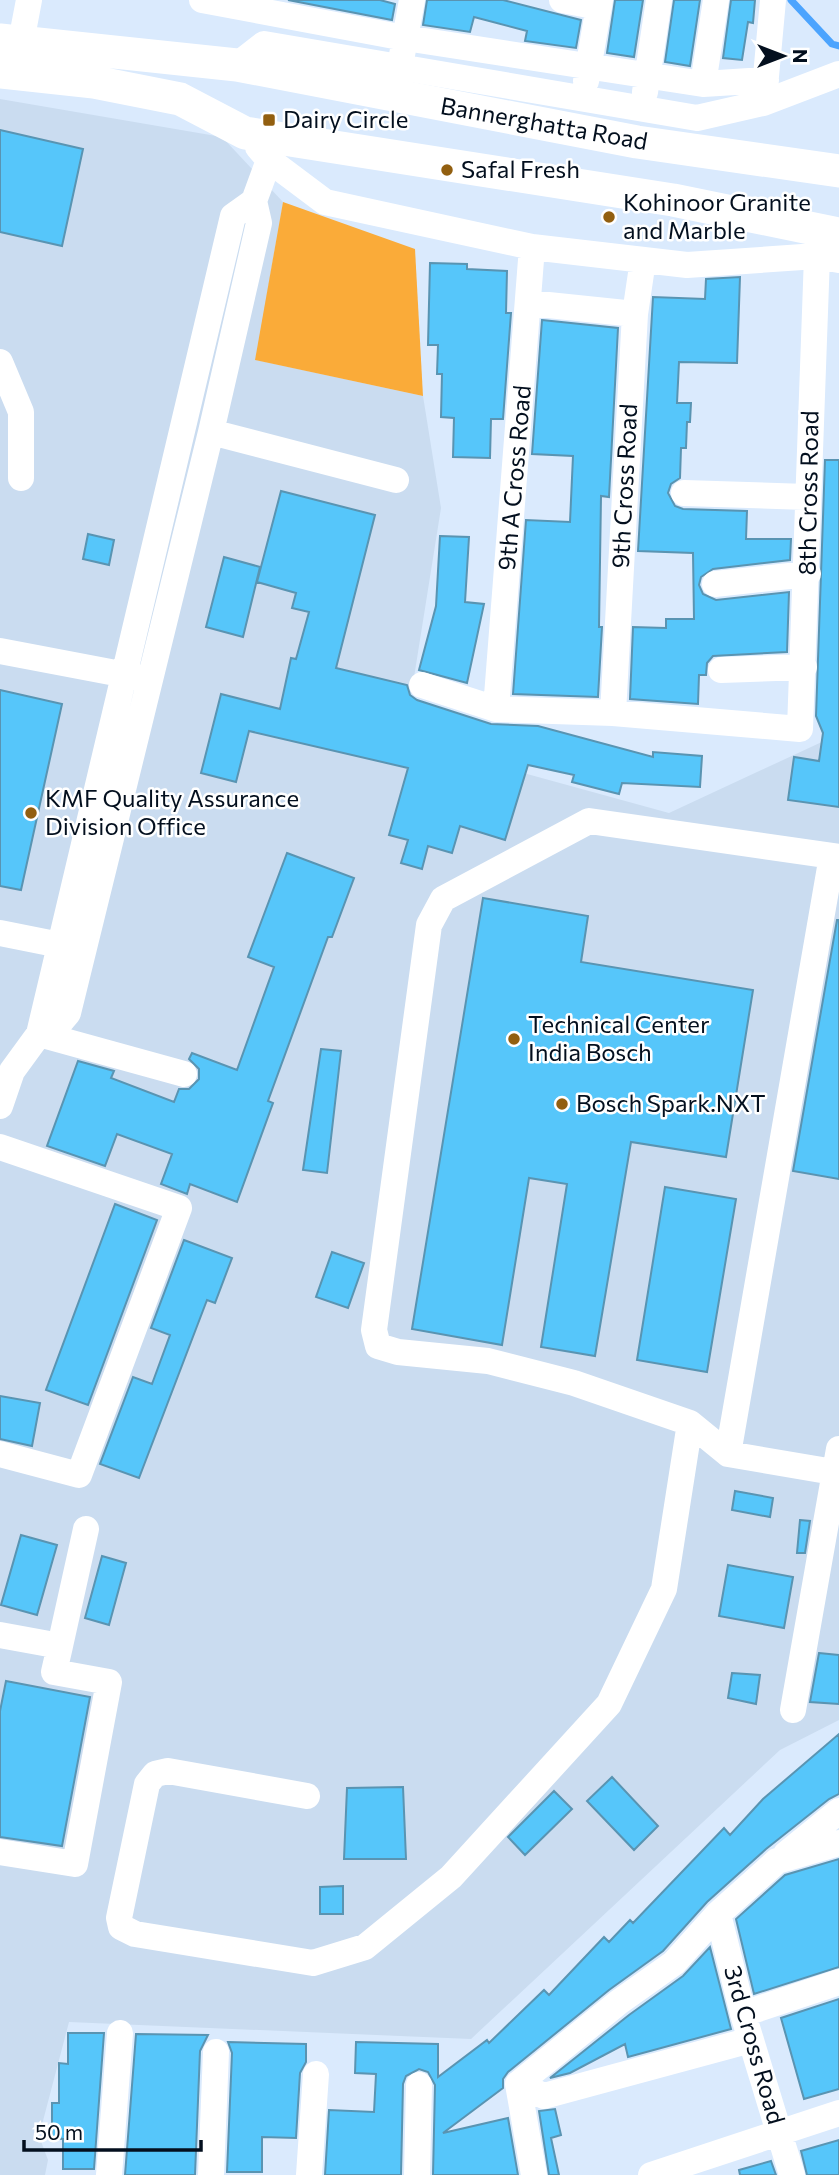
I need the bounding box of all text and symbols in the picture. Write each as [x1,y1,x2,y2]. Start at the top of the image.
north arrow [748,21,818,91]
text: N [789,49,812,63]
street label: Bannerghatta Road [438,90,650,155]
place label: Dairy Circle [283,104,408,133]
marker: Dairy Circle [261,112,277,128]
place label: Safal Fresh [461,154,580,183]
marker: Safal Fresh [439,162,455,178]
place label: Kohinoor Granite and Marble [623,187,811,244]
marker: Kohinoor Granite and Marble [601,209,617,225]
street label: 9th A Cross Road [491,384,536,572]
street label: 9th Cross Road [605,403,642,569]
street label: 8th Cross Road [792,410,823,576]
place label: KMF Quality Assurance Division Office [45,783,299,840]
marker: KMF Quality Assurance Division Office [23,805,39,821]
place label: Technical Center India Bosch [528,1009,710,1066]
marker: Technical Center India Bosch [506,1031,522,1047]
place label: Bosch Spark.NXT [576,1088,766,1117]
marker: Bosch Spark.NXT [554,1096,570,1112]
street label: 3rd Cross Road [719,1962,792,2127]
scale bar [24,2108,201,2152]
text: 50 m [35,2119,83,2144]

